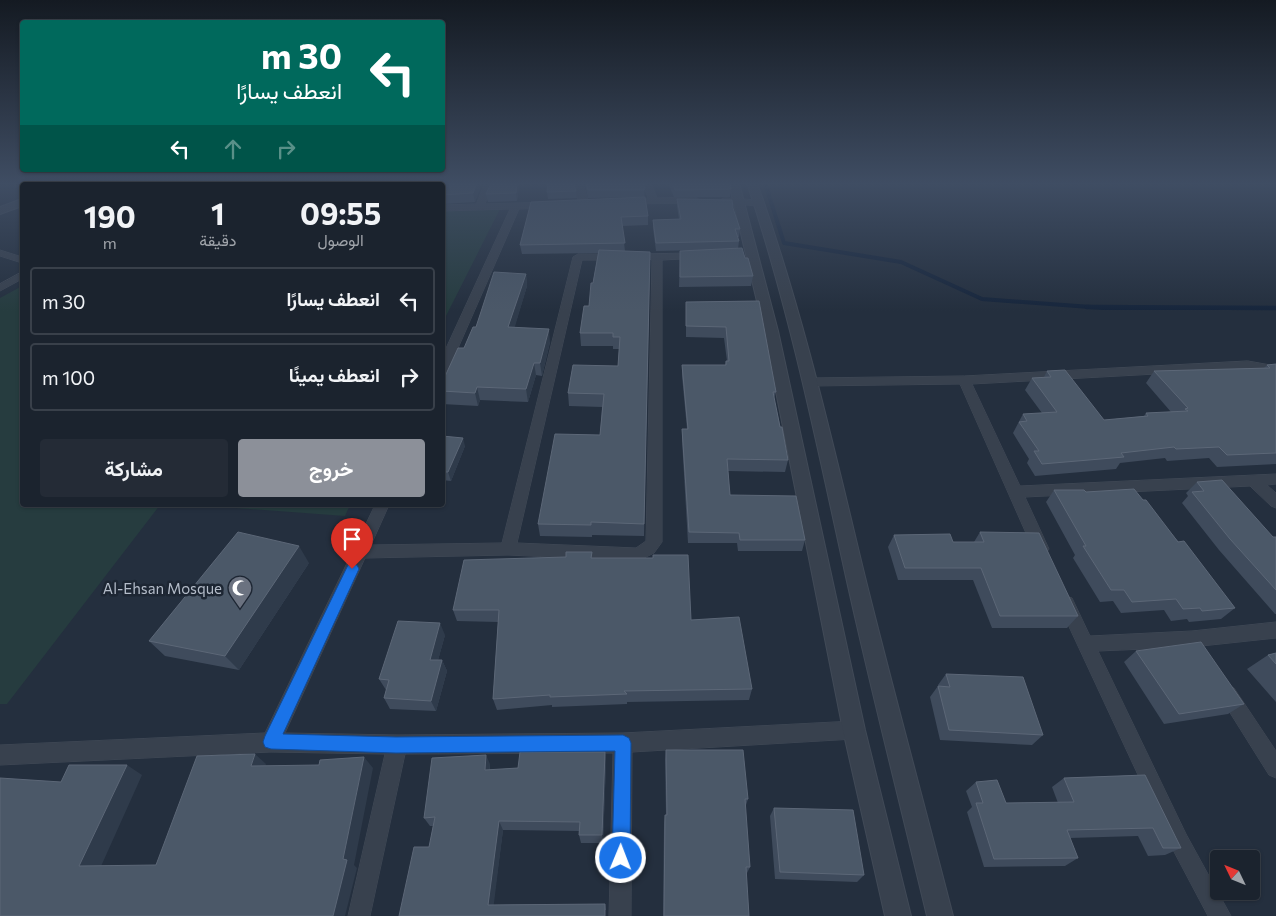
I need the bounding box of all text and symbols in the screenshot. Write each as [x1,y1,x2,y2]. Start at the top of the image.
text: 30 m [261,33,342,76]
icon: left [360,40,425,105]
text: انعطف يسارًا [236,77,342,104]
icon: left [166,135,194,163]
icon: ahead [219,135,247,163]
icon: right [272,135,300,163]
text: 1 [211,194,225,231]
text: 09:55 [300,194,381,231]
text: 190 [84,197,136,234]
text: دقيقة [199,230,236,249]
text: الوصول [318,230,364,249]
text: m [103,233,117,252]
text: انعطف يسارًا [286,287,380,310]
icon: left [395,287,423,315]
text: 30 m [42,290,85,313]
text: انعطف يمينًا [289,363,380,386]
icon: right [395,363,423,391]
text: 100 m [42,366,95,389]
button: مشاركة [40,439,228,497]
button: خروج [238,439,425,497]
pin [331,518,373,569]
icon: arrive [338,525,366,553]
mosque icon: Al-Ehsan Mosque [227,575,253,609]
place label: Al-Ehsan Mosque [103,579,222,597]
position arrow [594,831,646,883]
north arrow [1210,850,1260,900]
map controls [1210,850,1260,900]

